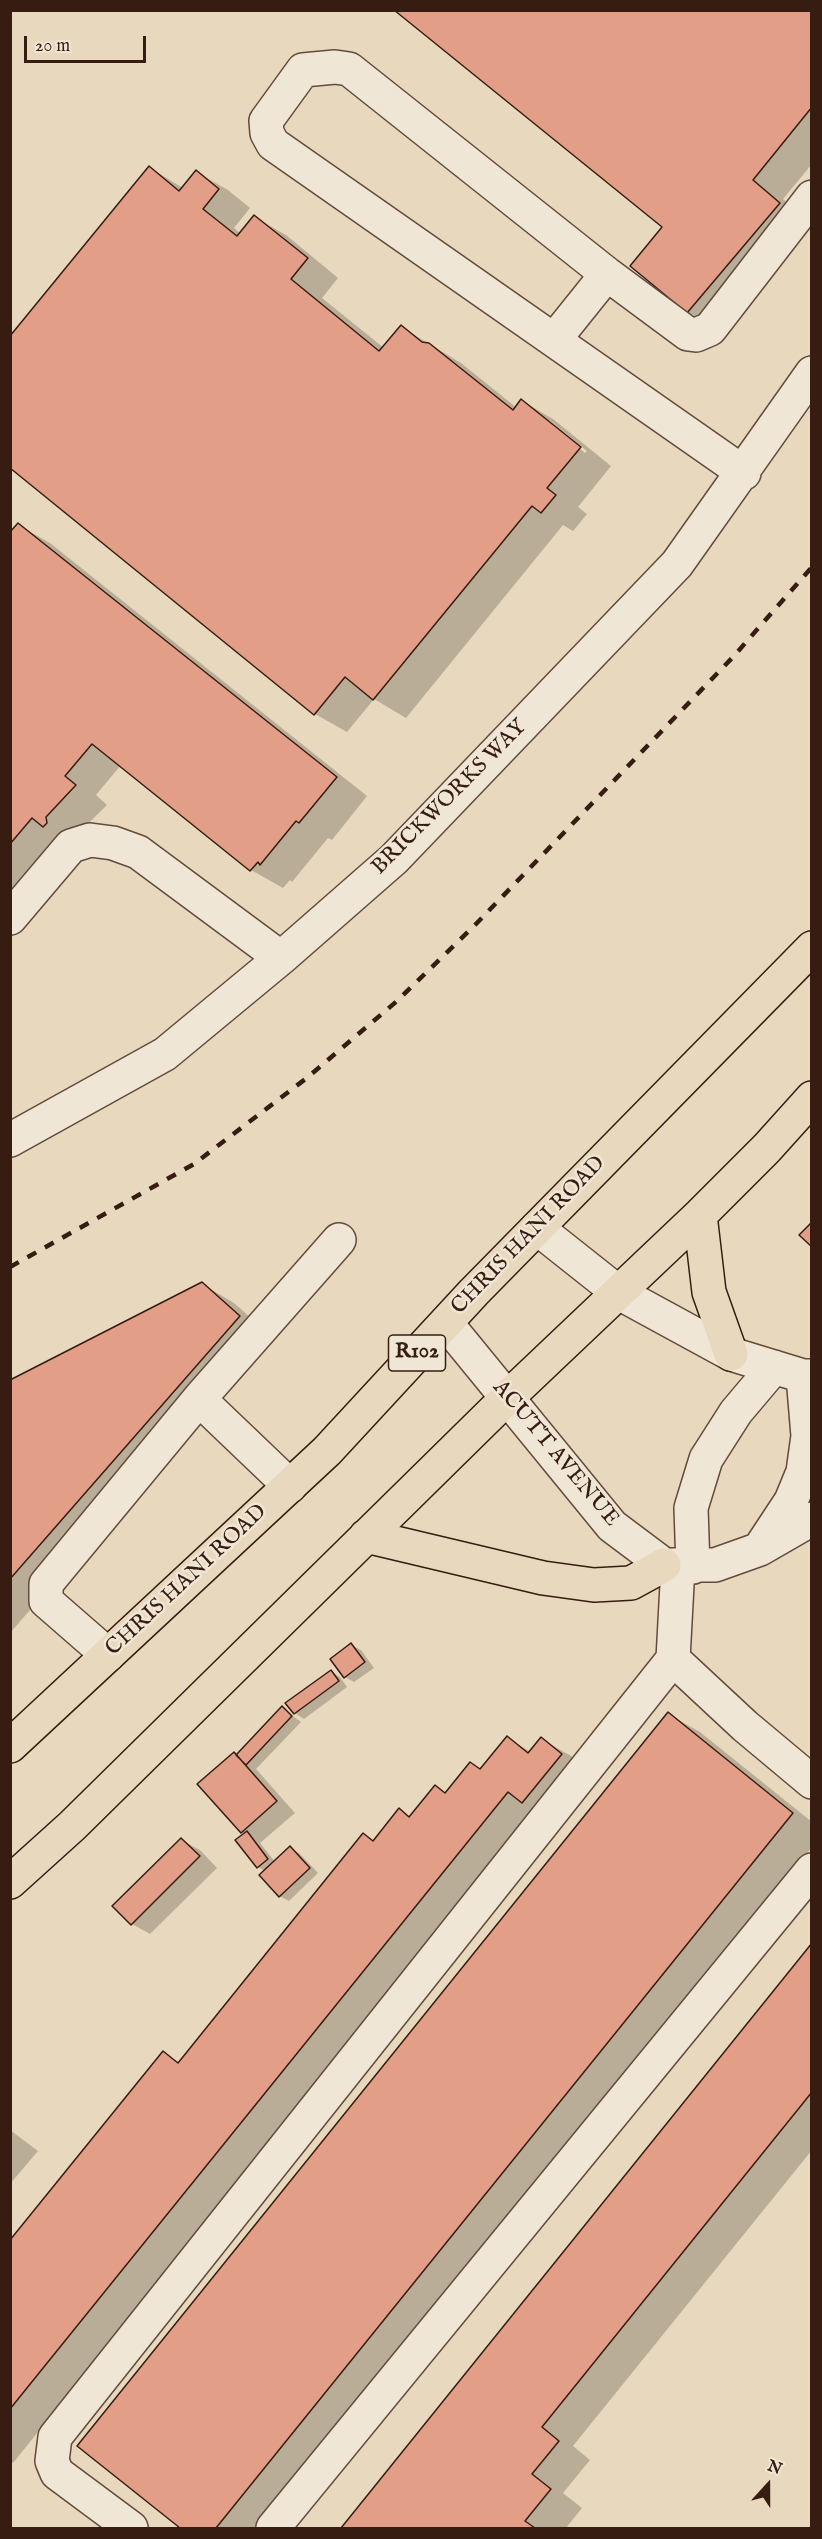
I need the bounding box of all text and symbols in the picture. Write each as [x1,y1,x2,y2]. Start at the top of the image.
scale bar [27,24,148,62]
text: 20 m [35,35,70,58]
street label: BRICKWORKS WAY [367,715,533,881]
street label: CHRIS HANI ROAD [446,1151,612,1321]
road number: R102 [388,1335,446,1371]
street label: ACUTT AVENUE [486,1375,624,1533]
street label: CHRIS HANI ROAD [101,1500,273,1662]
north arrow [738,2455,798,2515]
text: N [764,2456,784,2480]

